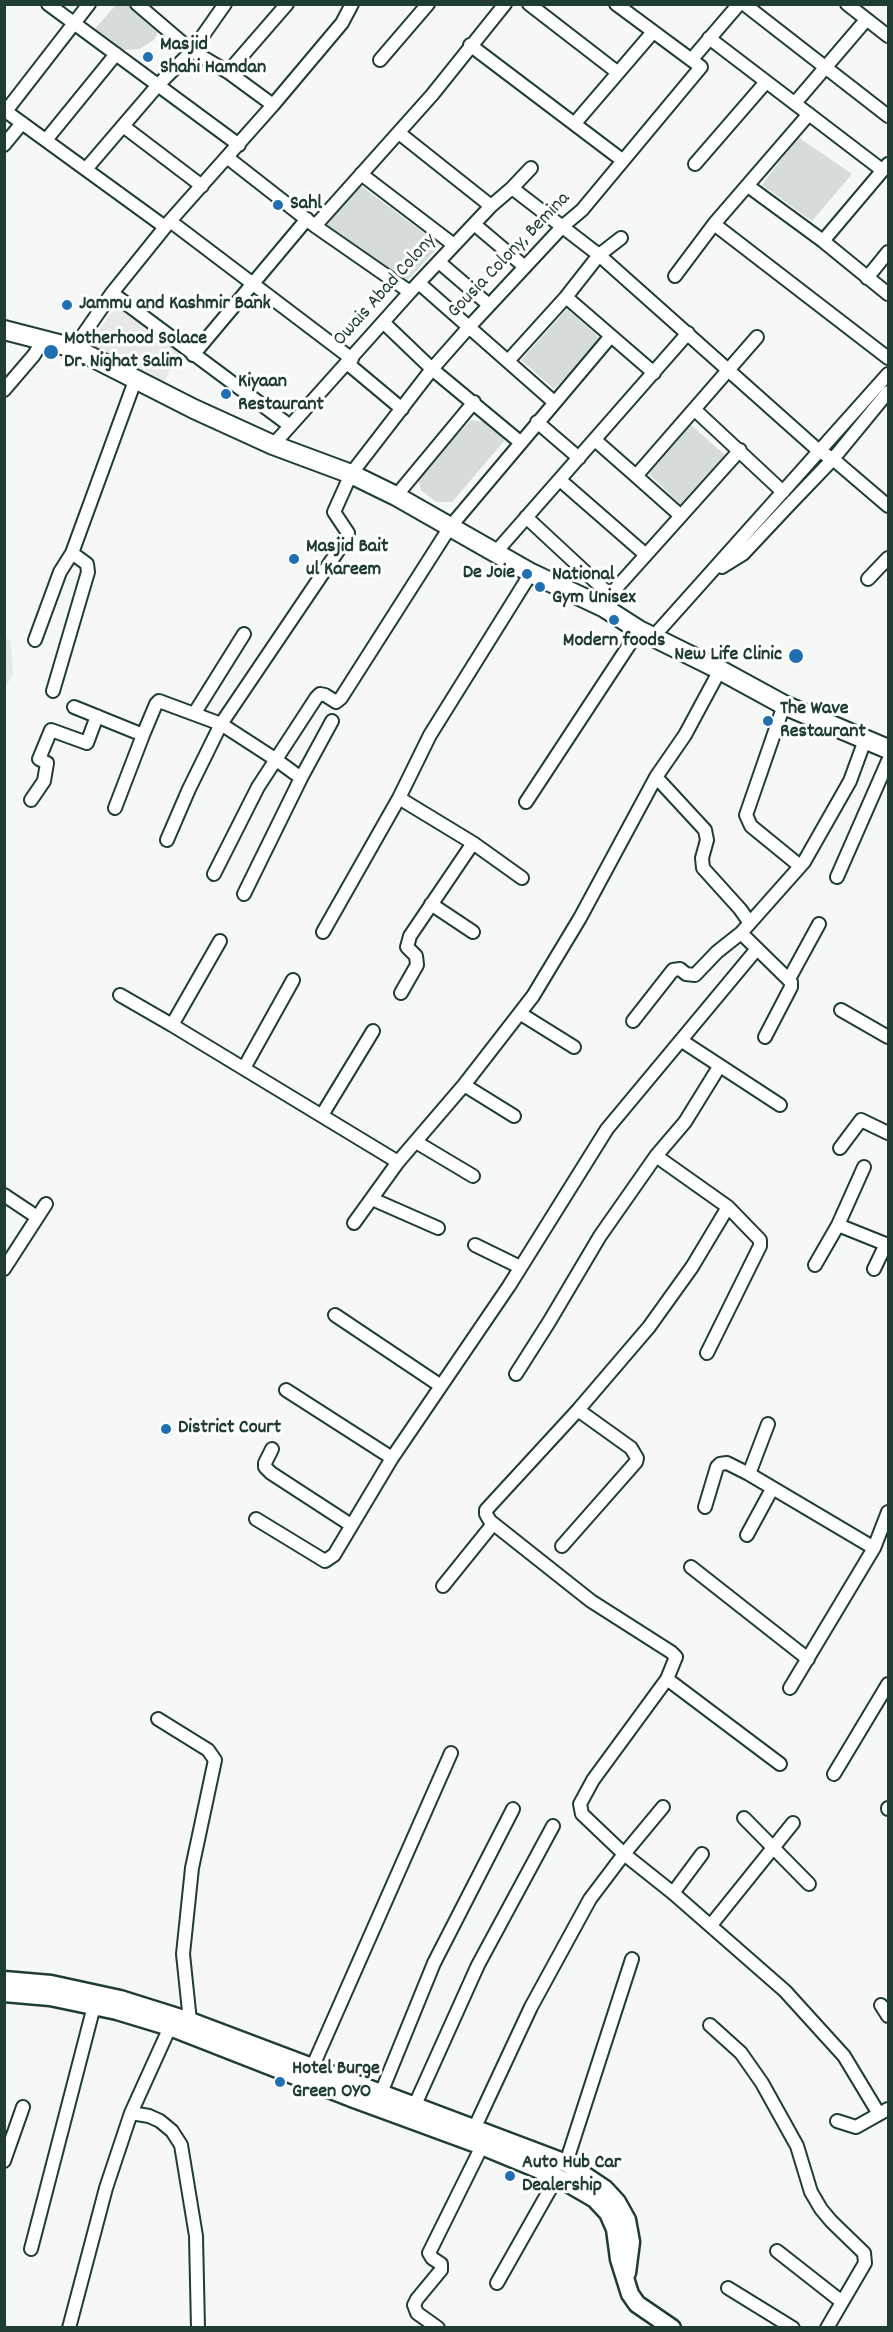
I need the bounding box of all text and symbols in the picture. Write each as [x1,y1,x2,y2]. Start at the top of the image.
place label: Masjid Shahi Hamdan [160,34,266,81]
marker: Masjid Shahi Hamdan [141,50,155,64]
street label: Gousia Colony, Bemina [444,188,576,324]
place label: Sahl [290,193,322,217]
marker: Sahl [271,198,285,212]
street label: Owais Abad Colony [329,230,443,352]
place label: Jammu and Kashmir Bank [79,293,271,317]
marker: Jammu and Kashmir Bank [60,298,74,312]
place label: Motherhood Solace Dr. Nighat Salim [64,328,207,375]
marker: Motherhood Solace Dr. Nighat Salim [42,343,60,361]
place label: Kiyaan Restaurant [238,371,324,418]
marker: Kiyaan Restaurant [219,387,233,401]
place label: Masjid Bait ul Kareem [306,536,388,583]
marker: Masjid Bait ul Kareem [287,552,301,566]
place label: De Joie [463,562,515,586]
place label: National Gym Unisex [552,564,636,611]
marker: De Joie [520,567,534,581]
marker: National Gym Unisex [533,580,547,594]
marker: Modern foods [607,613,621,627]
place label: Modern foods [563,630,665,654]
place label: New Life Clinic [674,644,782,668]
marker: New Life Clinic [787,647,805,665]
place label: The Wave Restaurant [780,698,866,745]
marker: The Wave Restaurant [761,714,775,728]
place label: District Court [178,1417,281,1441]
marker: District Court [159,1422,173,1436]
place label: Hotel Burge Green OYO [292,2058,380,2105]
marker: Hotel Burge Green OYO [273,2075,287,2089]
place label: Auto Hub Car Dealership [522,2152,621,2199]
marker: Auto Hub Car Dealership [503,2169,517,2183]

